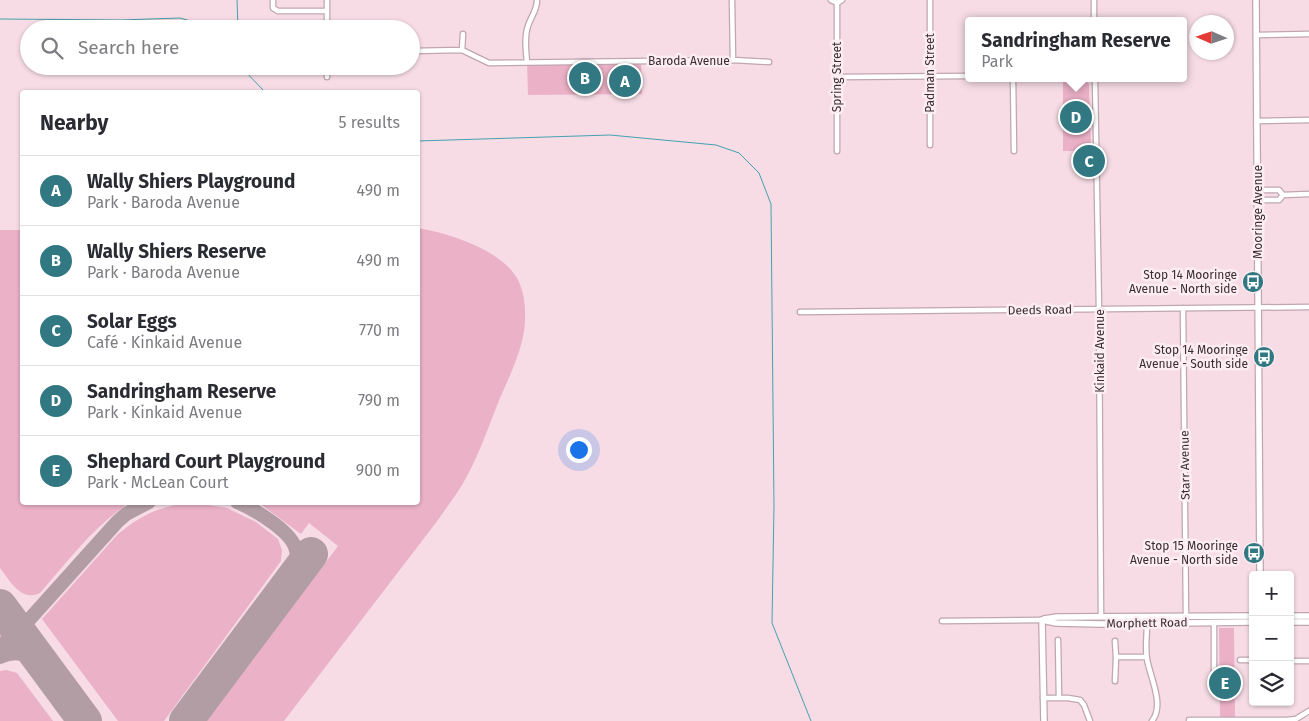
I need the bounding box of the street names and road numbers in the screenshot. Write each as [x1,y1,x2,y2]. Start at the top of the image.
street label: Padman Street [923,33,937,113]
street label: Spring Street [830,41,844,112]
street label: Baroda Avenue [648,54,730,68]
street label: Mooringe Avenue [1251,165,1265,259]
street label: Deeds Road [1008,302,1072,318]
street label: Kinkaid Avenue [1093,309,1107,393]
street label: Starr Avenue [1177,430,1193,500]
street label: Morphett Road [1106,615,1188,631]

